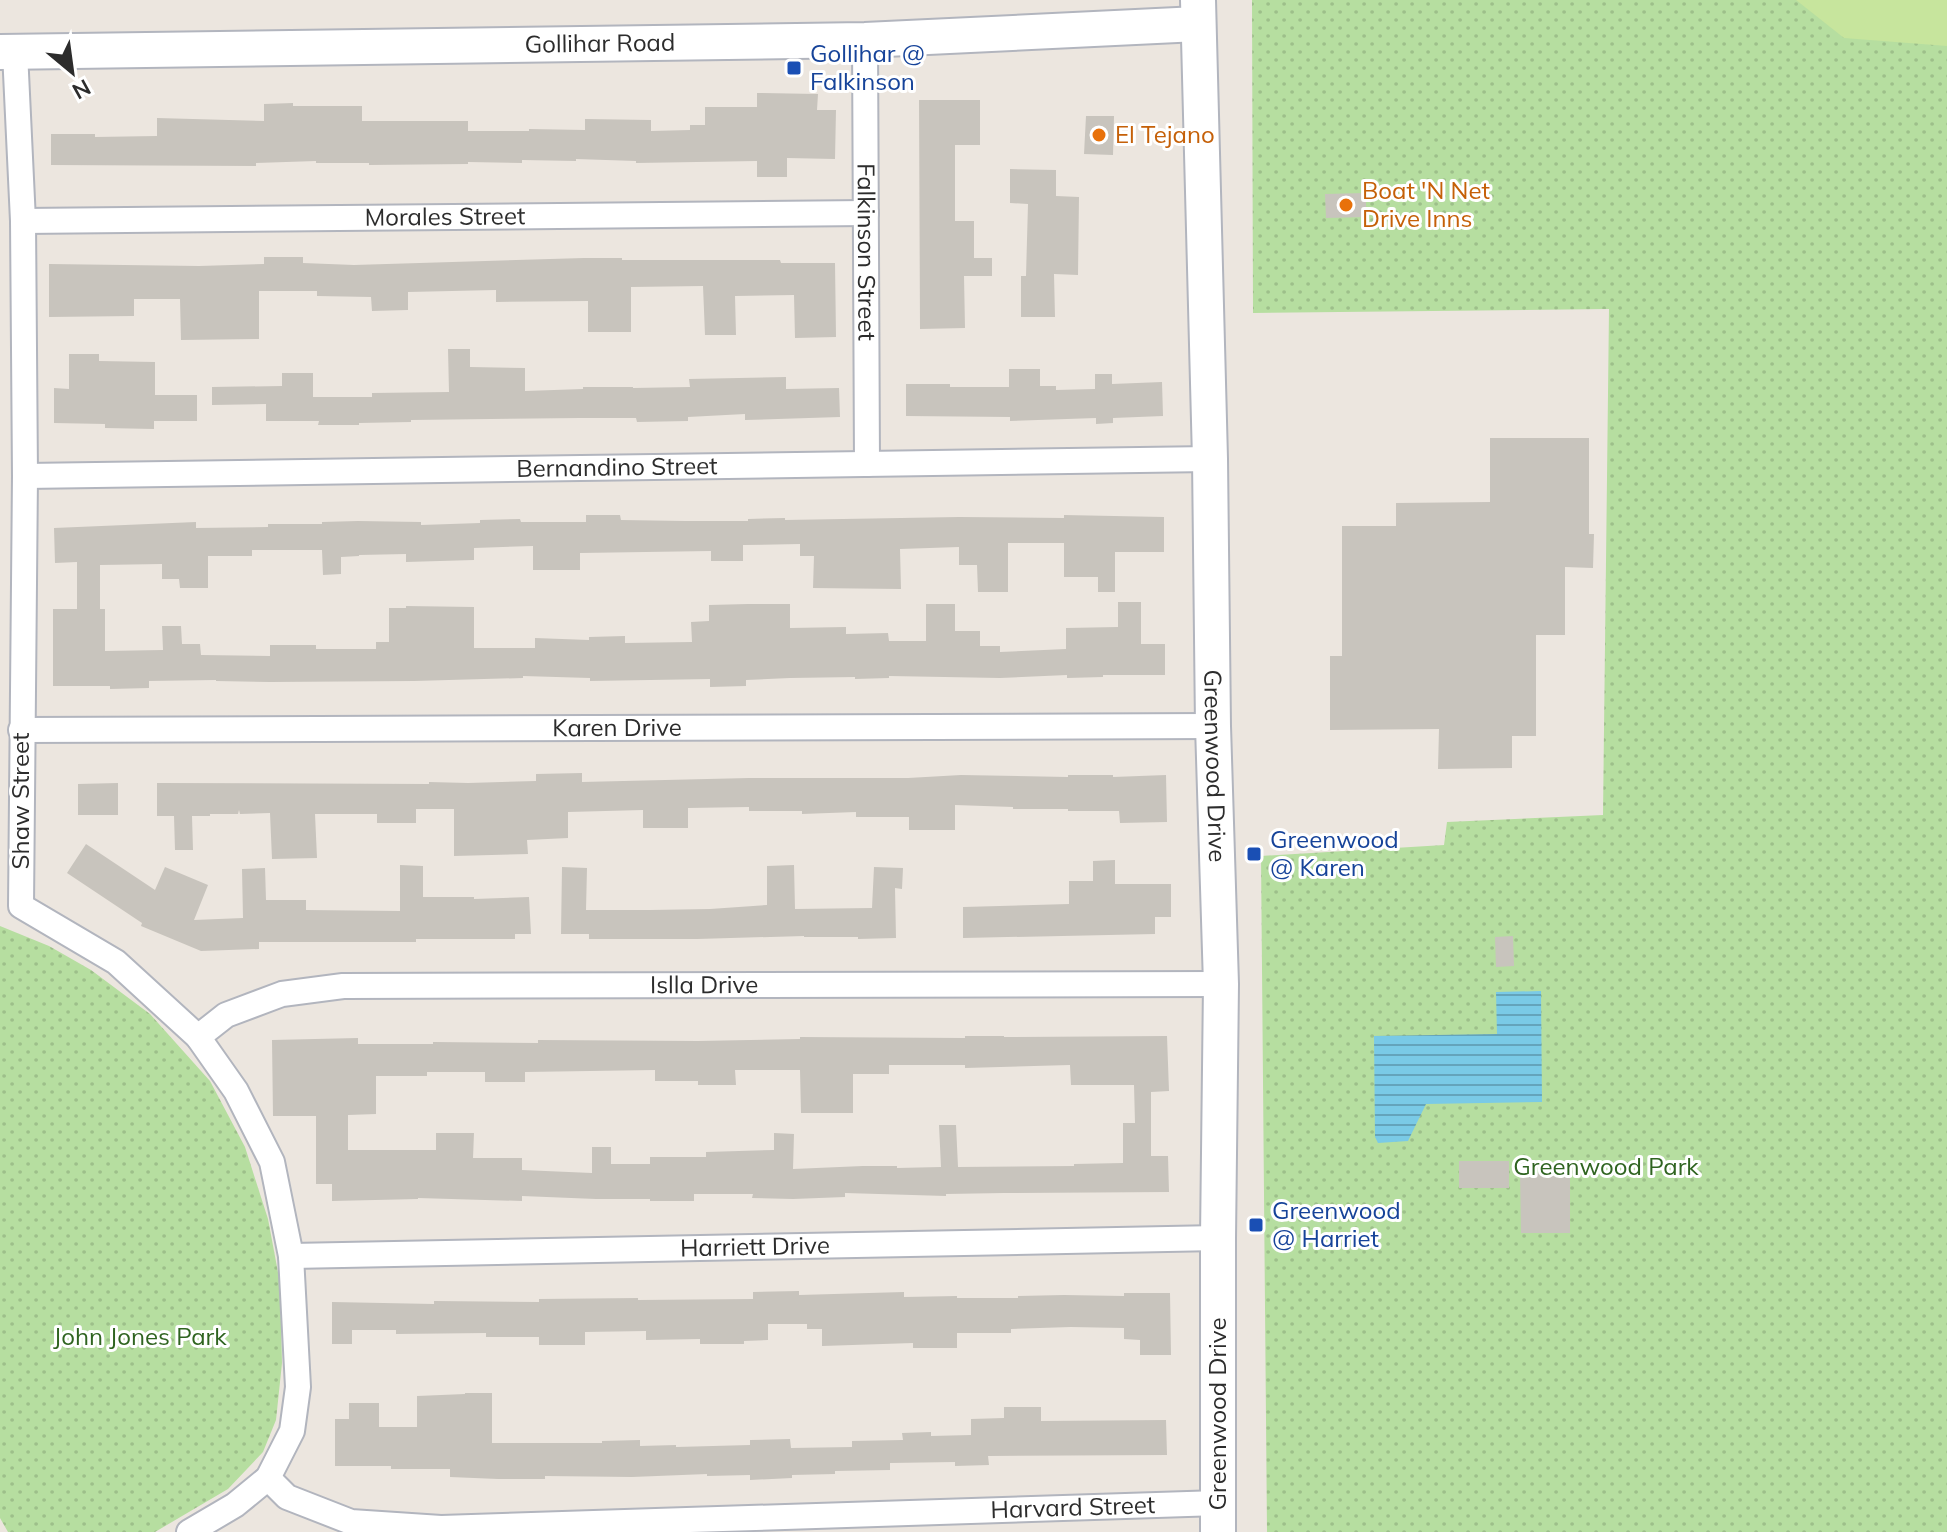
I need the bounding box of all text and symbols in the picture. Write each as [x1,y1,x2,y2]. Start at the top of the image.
street label: Gollihar Road [524,27,676,59]
north arrow [32,32,112,112]
place label: Gollihar @ Falkinson [810,38,925,96]
marker: Gollihar @ Falkinson [785,59,803,77]
text: N [68,73,96,106]
place label: El Tejano [1115,119,1215,149]
marker: El Tejano [1090,126,1108,144]
street label: Falkinson Street [852,163,882,341]
place label: Boat 'N Net Drive Inns [1362,175,1490,233]
marker: Boat 'N Net Drive Inns [1337,196,1355,214]
street label: Morales Street [364,200,525,232]
street label: Bernandino Street [516,450,718,483]
street label: Greenwood Drive [1198,669,1233,863]
street label: Karen Drive [552,712,682,742]
street label: Shaw Street [5,733,35,869]
place label: Greenwood @ Karen [1270,824,1399,882]
marker: Greenwood @ Karen [1245,845,1263,863]
street label: Islla Drive [650,969,758,999]
park label: Greenwood Park [1513,1151,1699,1181]
place label: Greenwood @ Harriet [1272,1195,1401,1253]
marker: Greenwood @ Harriet [1247,1216,1265,1234]
street label: Harriett Drive [680,1230,830,1262]
street label: Greenwood Drive [1202,1318,1232,1510]
park label: John Jones Park [53,1321,227,1351]
street label: Harvard Street [990,1489,1156,1524]

